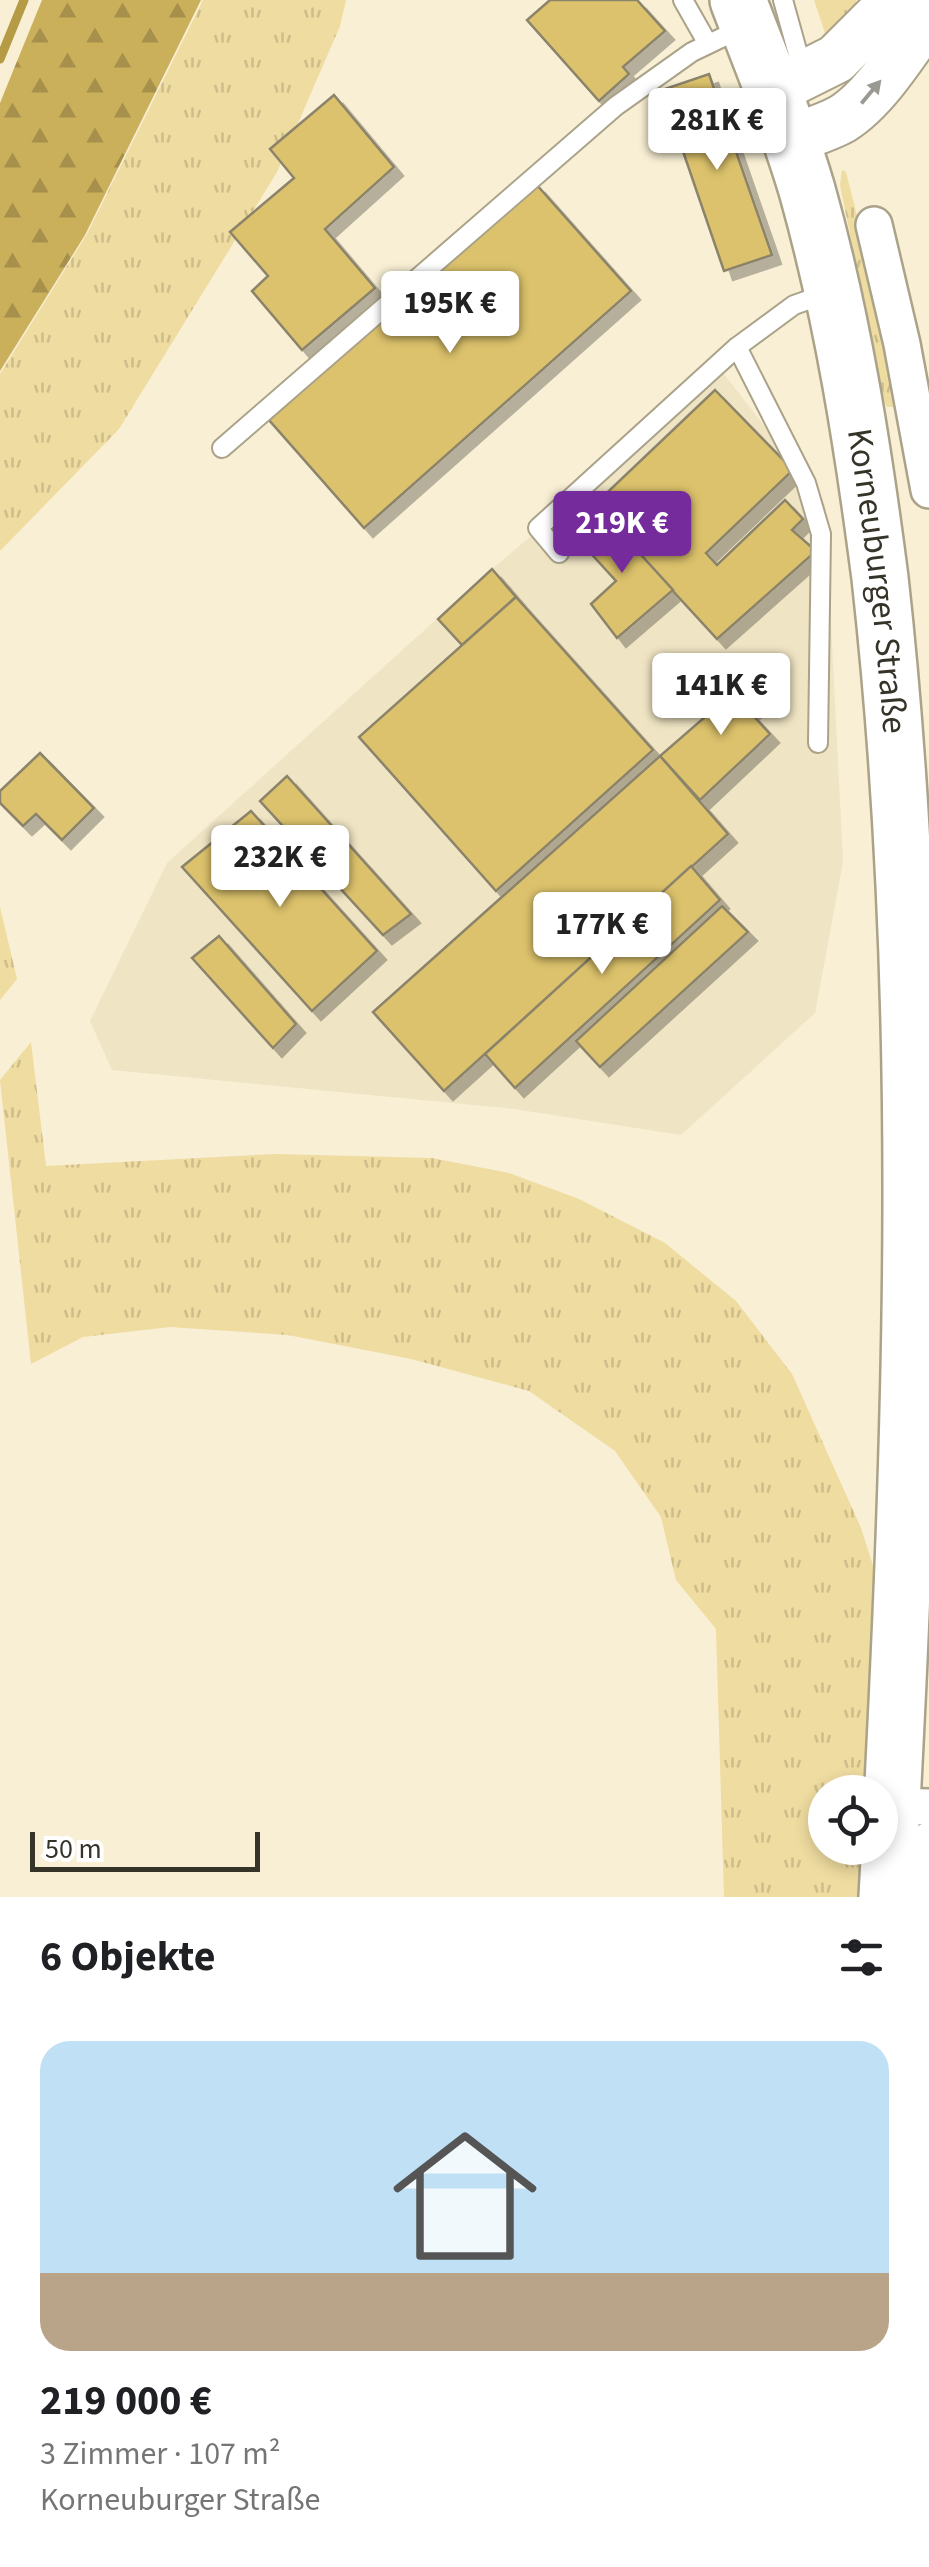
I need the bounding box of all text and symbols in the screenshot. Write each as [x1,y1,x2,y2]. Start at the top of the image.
one-way arrow [859,79,881,104]
pin: 281K € [636,88,798,173]
text: 281K € [670,97,764,143]
pin: 195K € [369,271,531,356]
text: 195K € [403,280,497,326]
street label: Korneuburger Straße [834,425,920,735]
pin: 219K € [541,491,703,576]
text: 219K € [575,500,669,546]
pin: 141K € [640,653,802,738]
text: 141K € [674,662,768,708]
pin: 232K € [199,825,361,910]
text: 232K € [233,834,327,880]
pin: 177K € [521,892,683,977]
text: 177K € [555,901,649,947]
map controls [808,1775,898,1865]
button: locate [808,1775,898,1865]
scale bar [30,1827,260,1872]
text: 50 m [45,1829,102,1869]
text: 6 Objekte [40,1927,215,1987]
icon: filters [834,1930,889,1985]
icon: home [375,2106,555,2286]
text: 219 000 € [40,2371,212,2431]
text: 3 Zimmer · 107 m² [40,2431,281,2477]
text: Korneuburger Straße [40,2477,320,2523]

